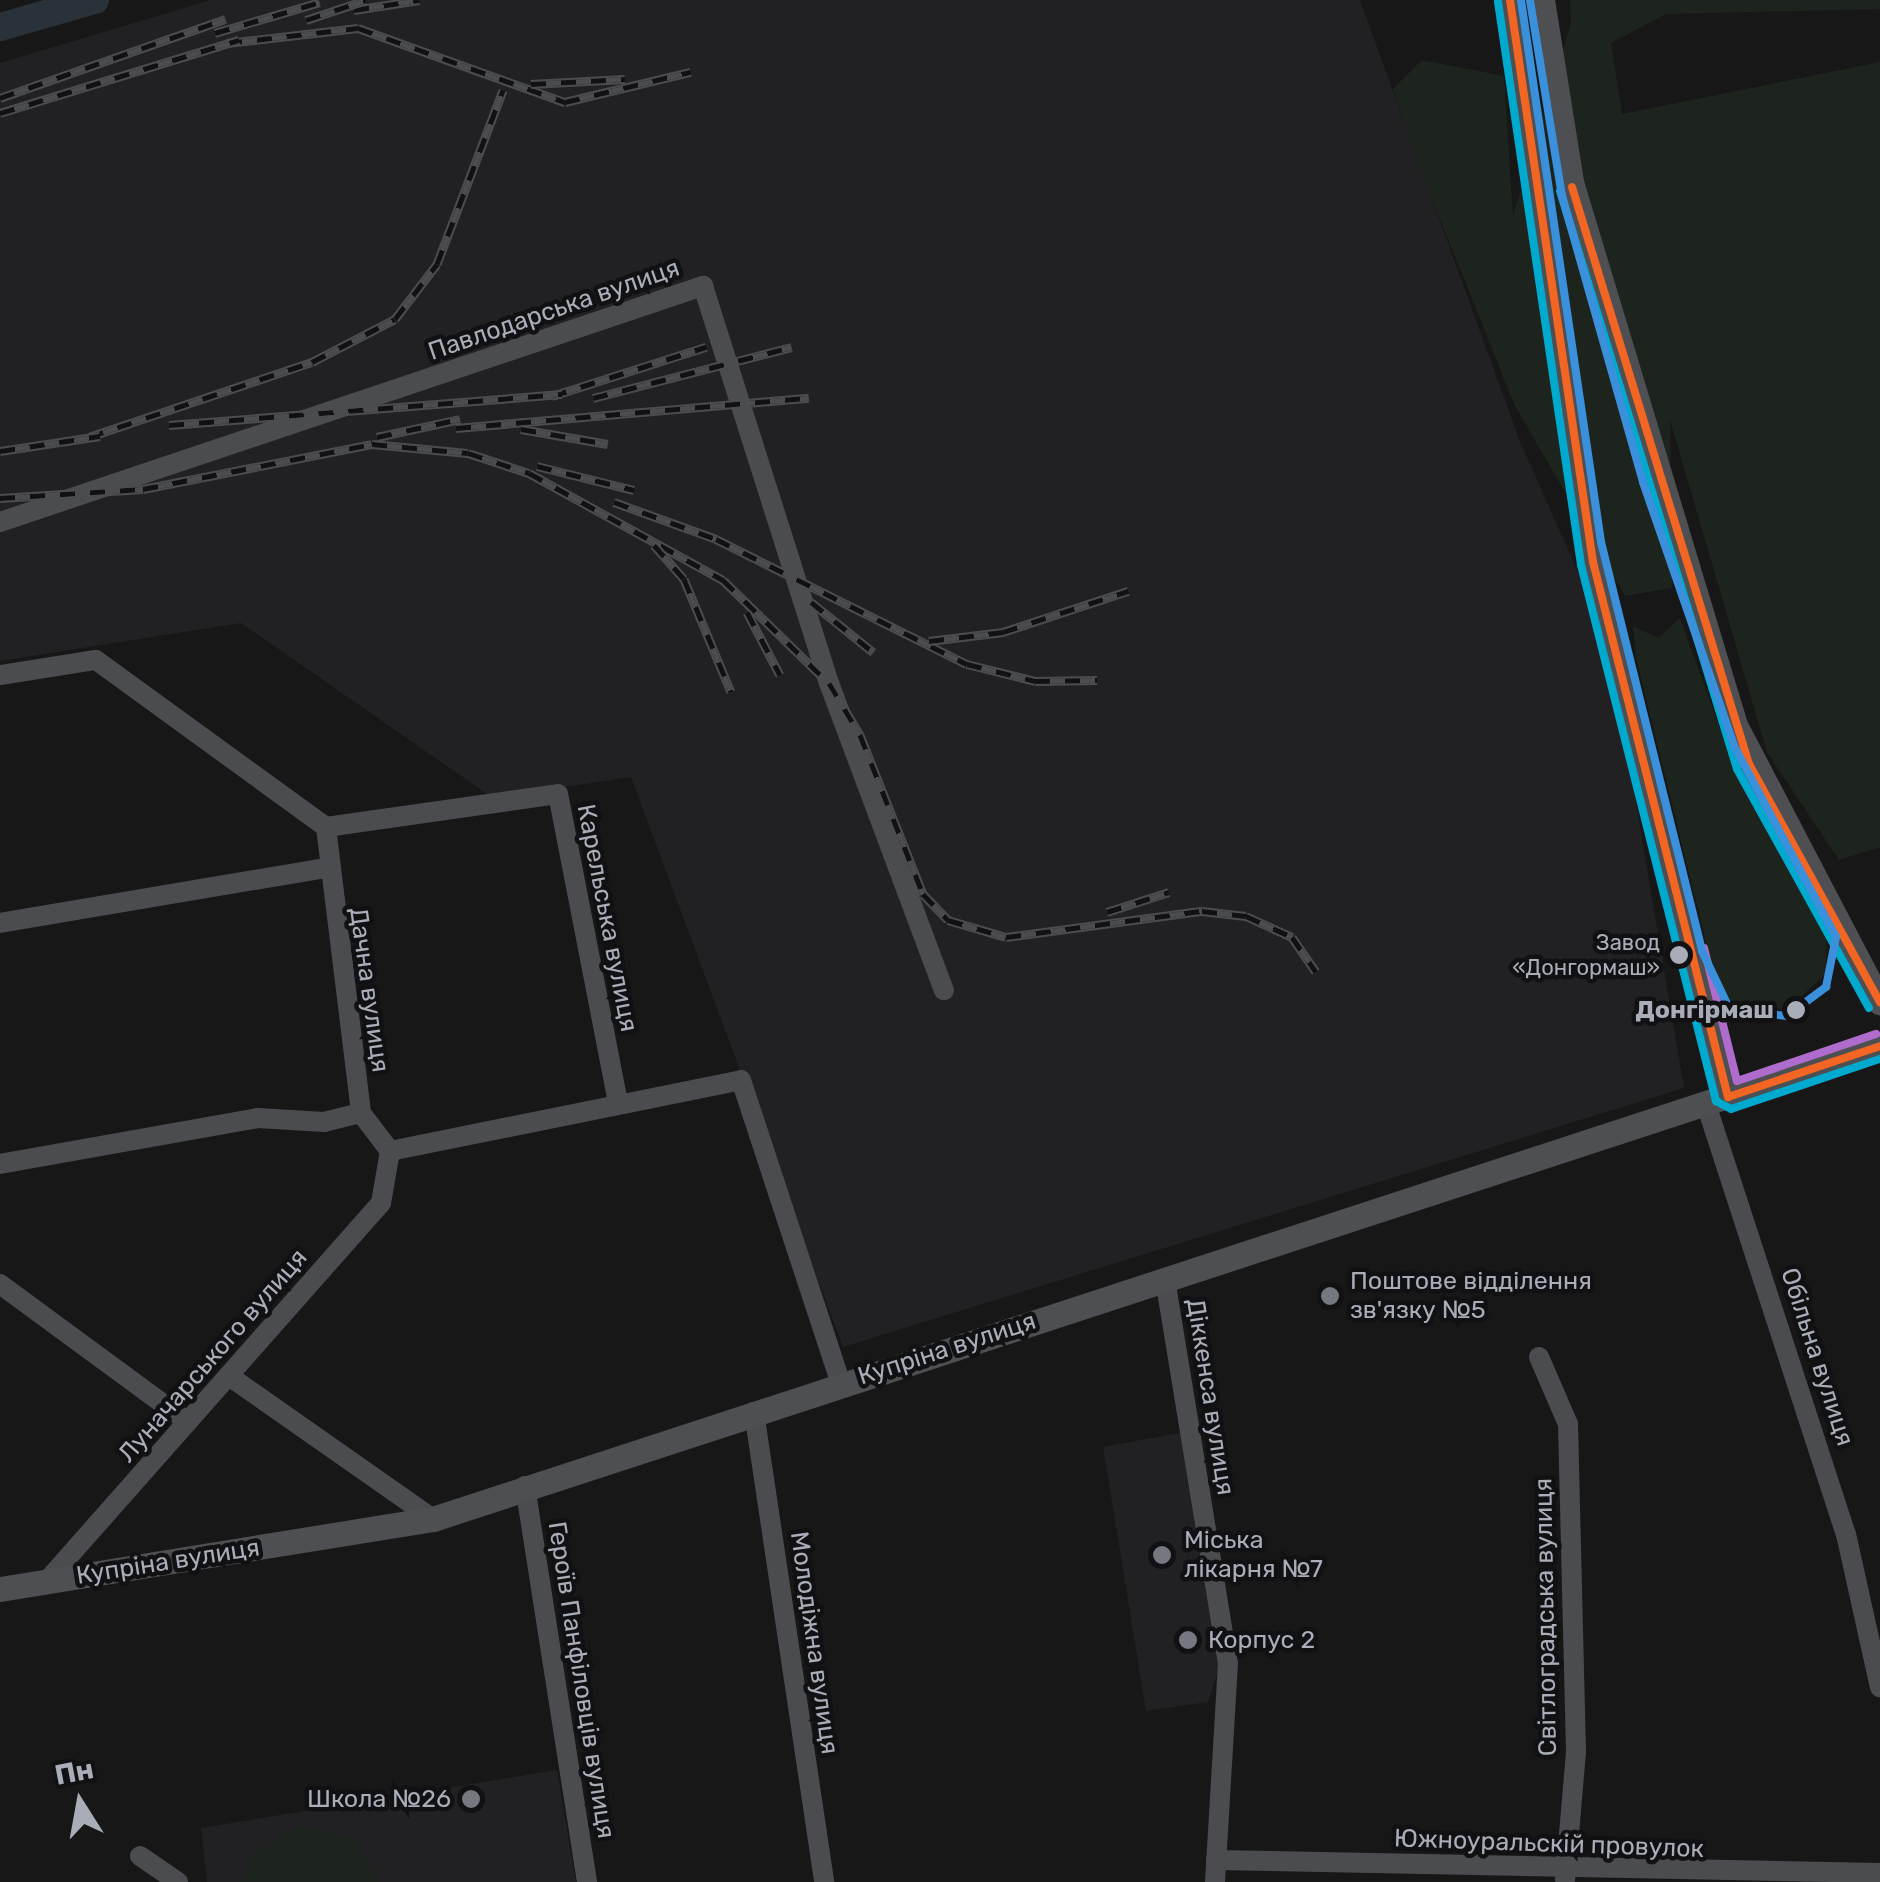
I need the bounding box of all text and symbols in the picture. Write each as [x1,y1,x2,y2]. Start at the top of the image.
street label: Павлодарська вулиця [424,253,684,367]
street label: Карельська вулиця [570,802,644,1034]
street label: Дачна вулиця [343,906,395,1074]
place label: Завод «Донгормаш» [1512,929,1660,980]
marker: Завод «Донгормаш» [1669,945,1689,965]
place label: Донгірмаш [1635,995,1774,1025]
marker: Донгірмаш [1783,997,1809,1023]
street label: Луначарського вулиця [112,1243,314,1469]
street label: Обільна вулиця [1774,1264,1860,1450]
place label: Поштове відділення зв'язку №5 [1350,1267,1592,1326]
marker: Поштове відділення зв'язку №5 [1319,1285,1341,1307]
street label: Діккенса вулиця [1180,1297,1240,1497]
street label: Купріна вулиця [854,1306,1040,1392]
street label: Світлоградська вулиця [1529,1478,1563,1756]
street label: Героїв Панфіловців вулиця [541,1519,621,1841]
place label: Міська лікарня №7 [1184,1526,1323,1585]
street label: Молодіжна вулиця [784,1530,844,1756]
street label: Купріна вулиця [74,1533,262,1591]
marker: Міська лікарня №7 [1149,1542,1175,1568]
place label: Корпус 2 [1208,1625,1315,1655]
marker: Корпус 2 [1177,1629,1199,1651]
north arrow [30,1752,130,1852]
text: Пн [52,1752,96,1792]
place label: Школа №26 [307,1784,451,1814]
marker: Школа №26 [460,1788,482,1810]
street label: Южноуральскій провулок [1394,1824,1704,1864]

